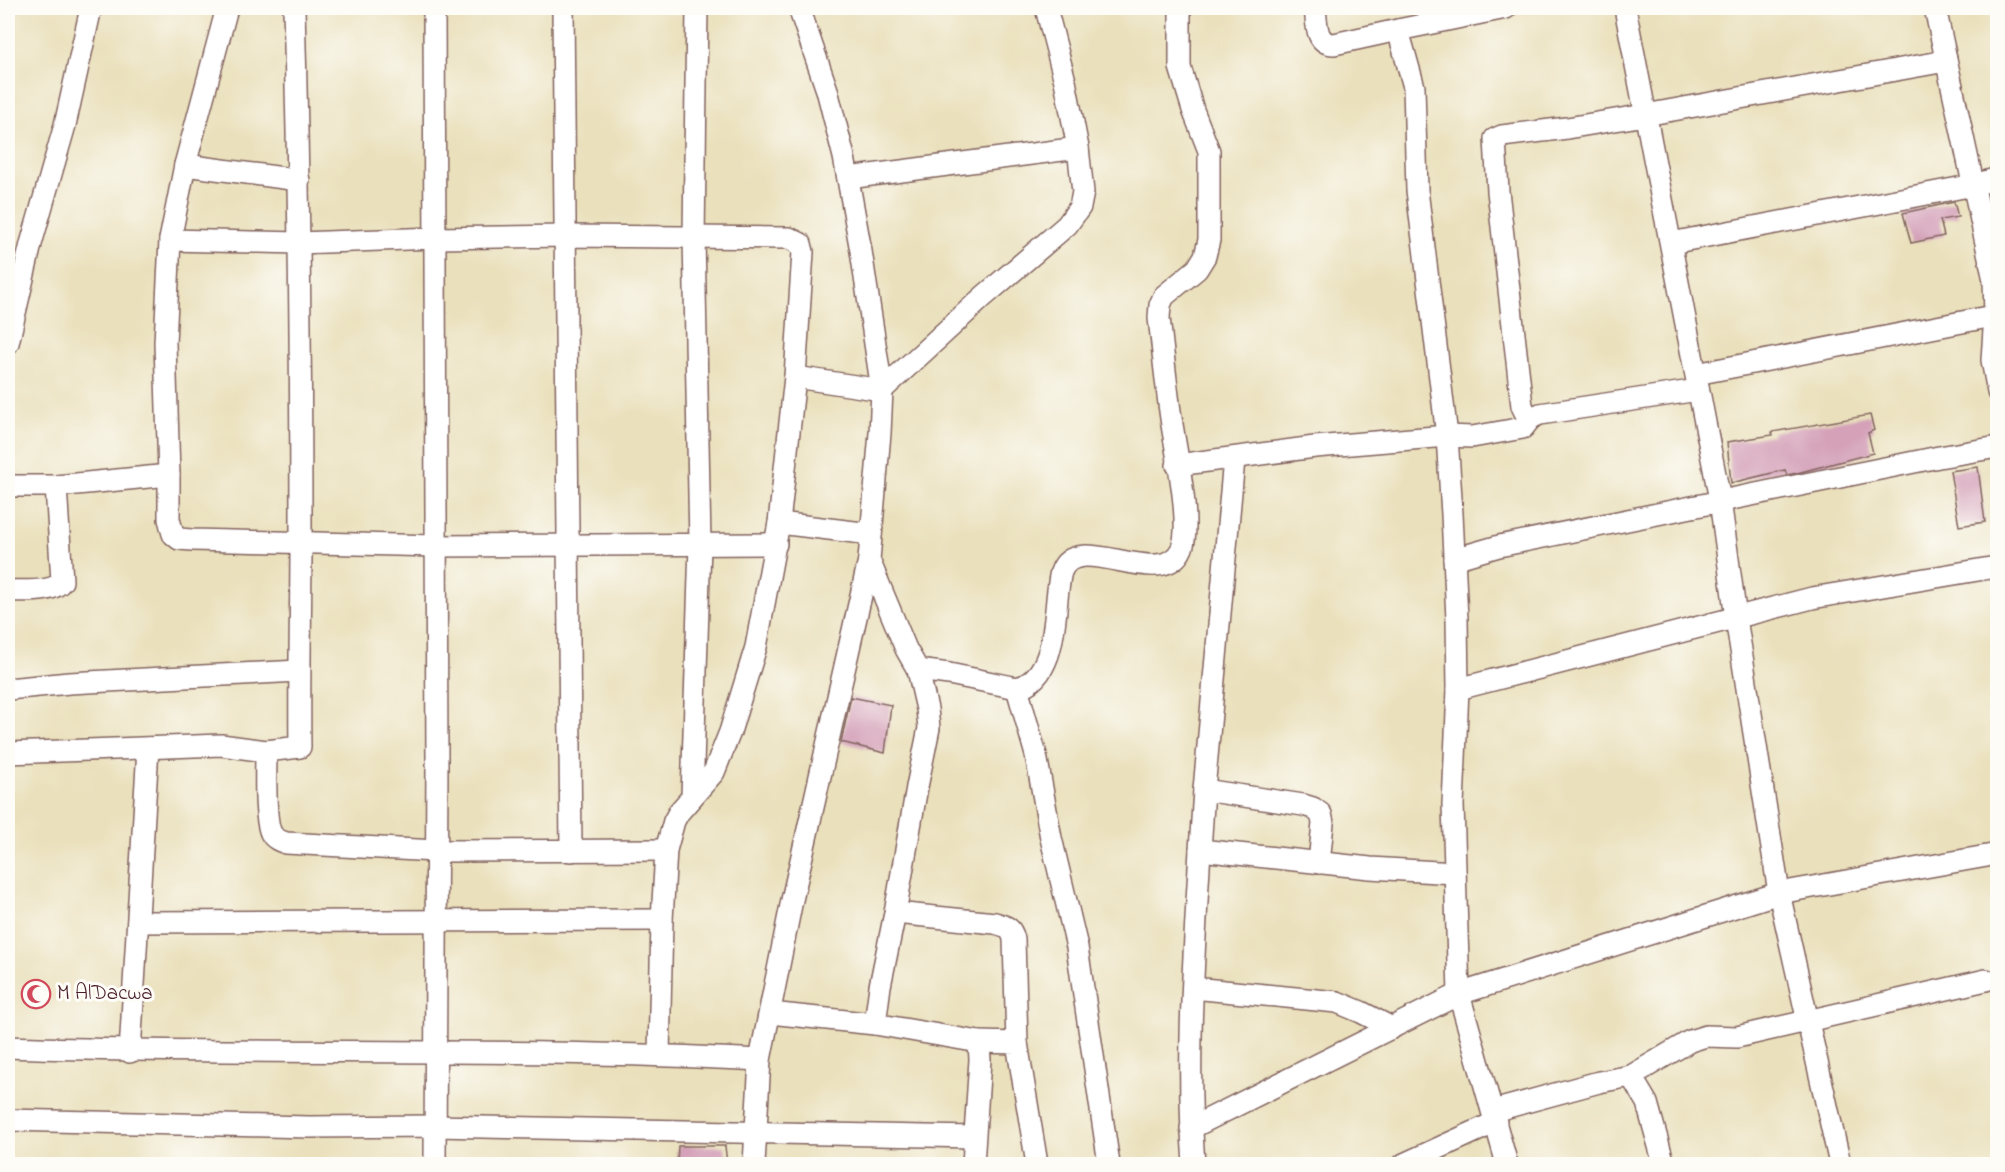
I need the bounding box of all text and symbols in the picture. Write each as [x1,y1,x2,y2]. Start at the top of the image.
mosque icon: M AlDacwa [20,978,52,1010]
place label: M AlDacwa [57,979,153,1009]

